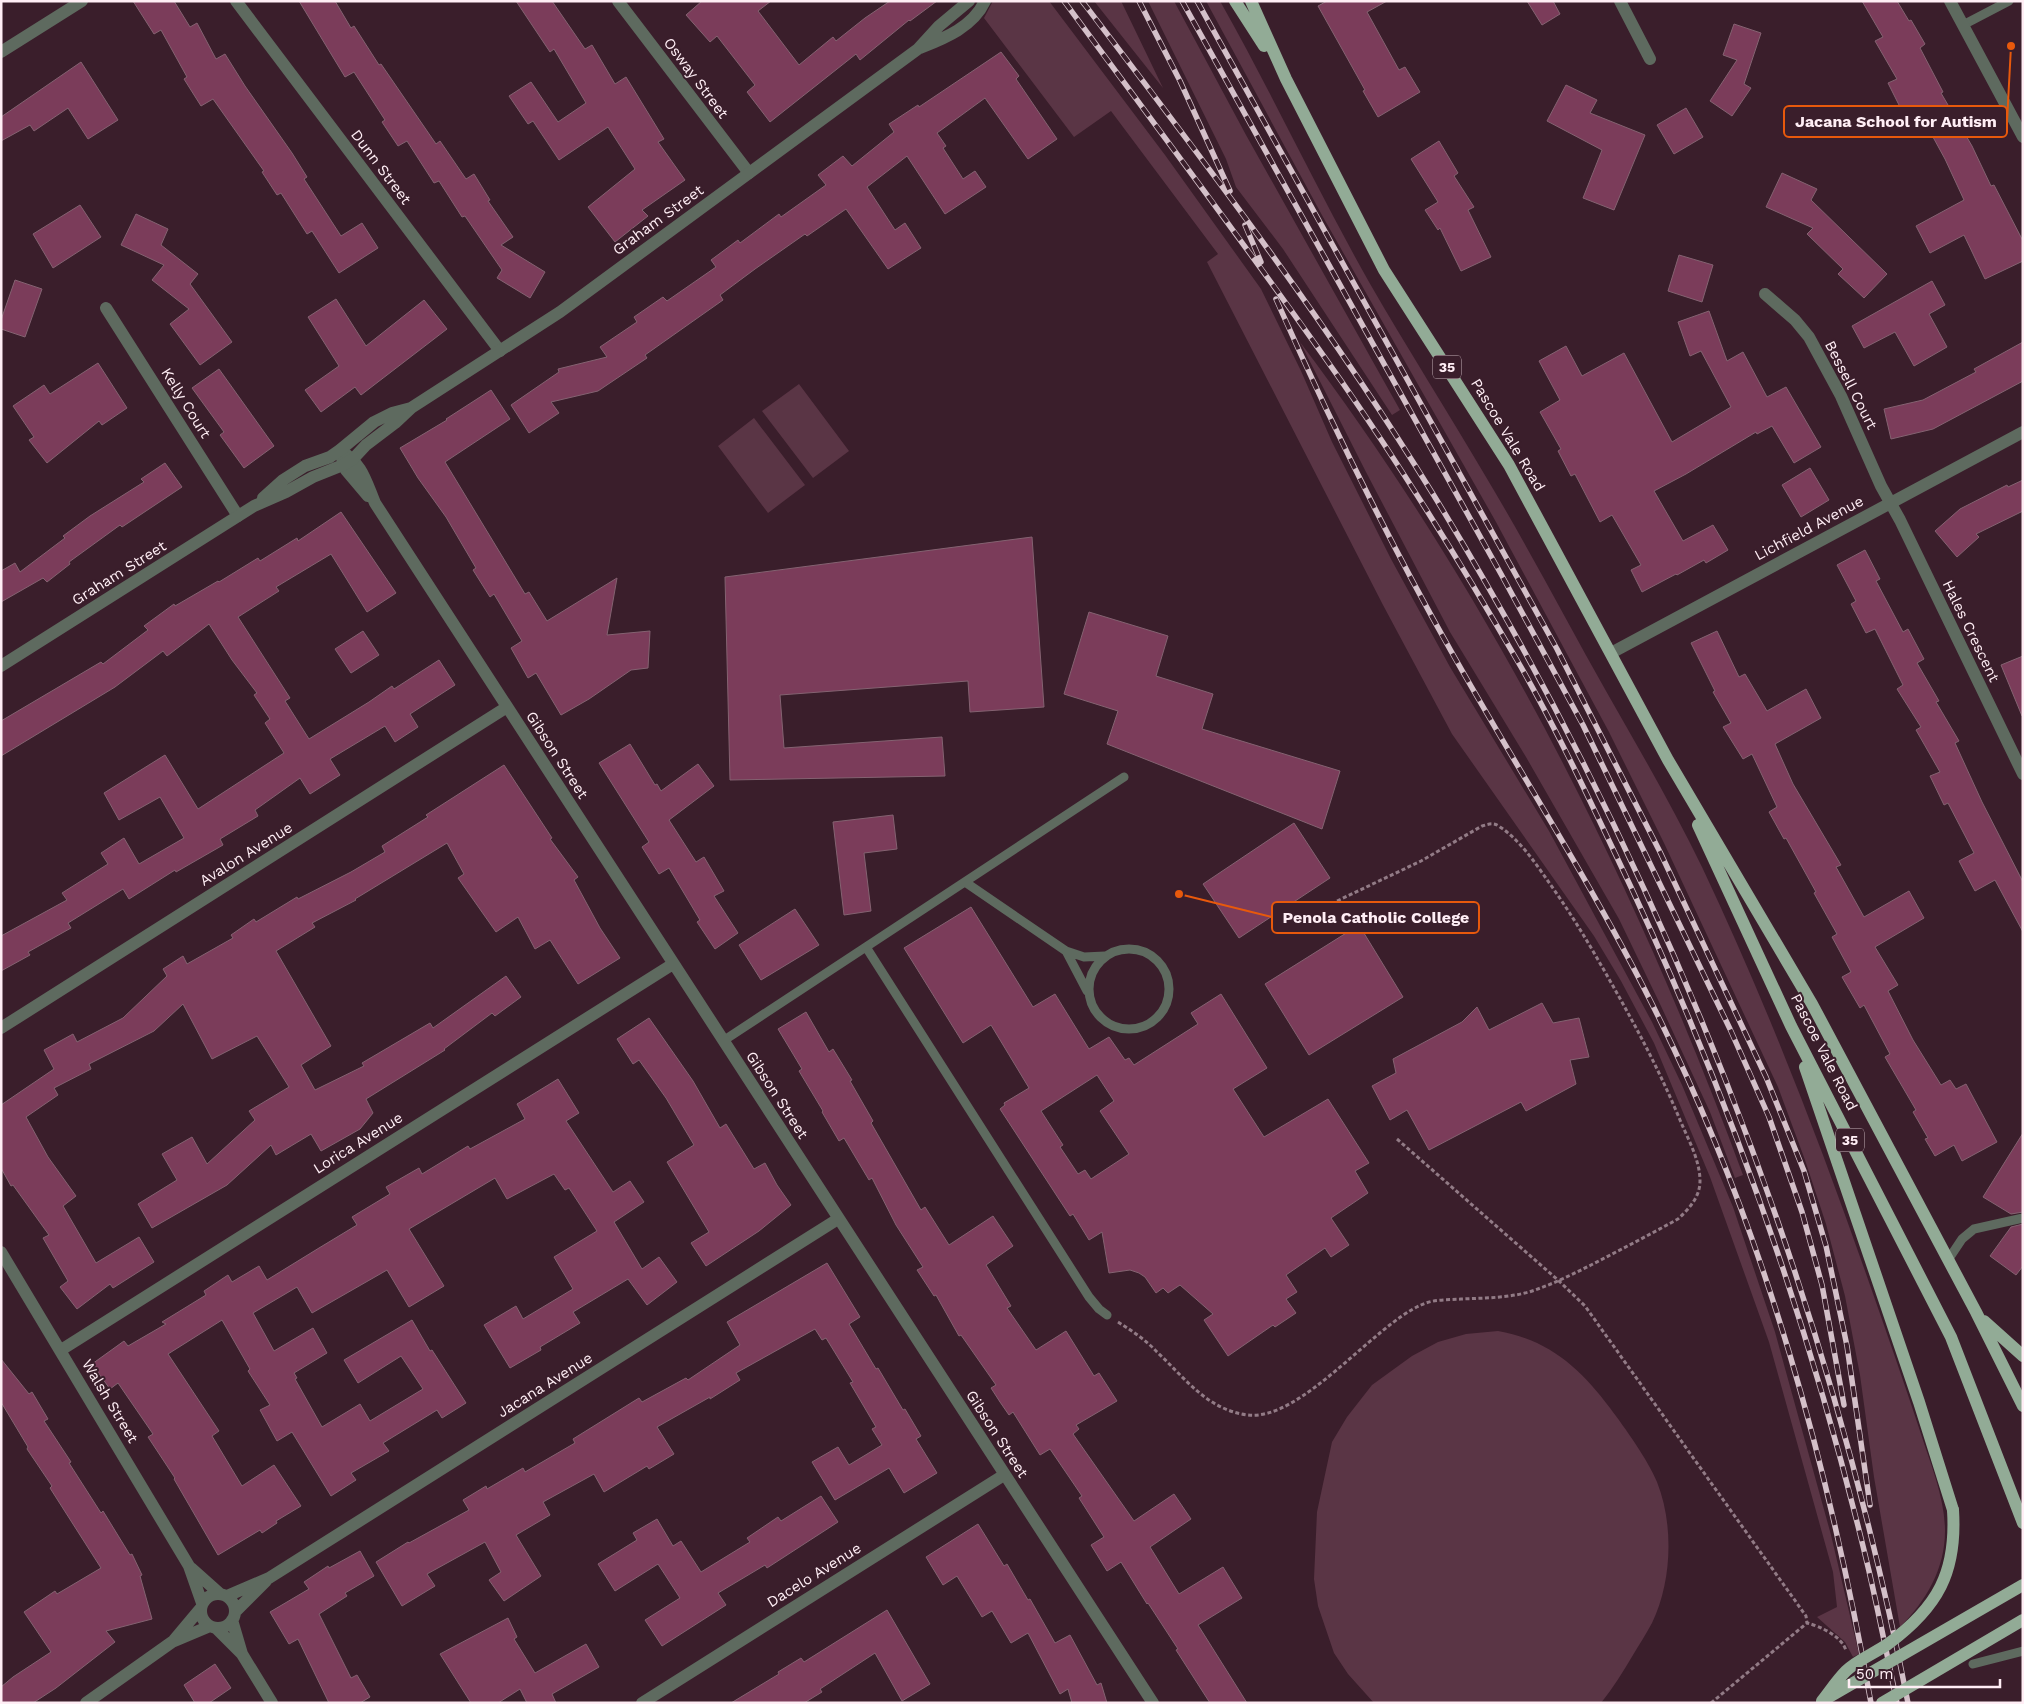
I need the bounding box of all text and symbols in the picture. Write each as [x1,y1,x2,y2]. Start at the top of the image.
street label: Osway Street [660,34,733,123]
callout: Jacana School for Autism [1784,106,2007,137]
text: Jacana School for Autism [1795,112,1997,131]
street label: Dunn Street [347,126,415,208]
street label: Graham Street [609,181,707,259]
street label: Bessell Court [1821,338,1881,433]
road number: 35 [1433,356,1461,378]
street label: Kelly Court [157,364,215,442]
street label: Pascoe Vale Road [1467,375,1549,495]
street label: Lichfield Avenue [1752,492,1866,564]
street label: Graham Street [69,536,170,609]
street label: Hales Crescent [1939,577,2004,685]
street label: Gibson Street [522,708,592,803]
street label: Avalon Avenue [196,818,296,890]
callout: Penola Catholic College [1272,902,1479,933]
text: Penola Catholic College [1283,908,1469,927]
street label: Pascoe Vale Road [1787,991,1861,1113]
street label: Gibson Street [742,1048,812,1143]
street label: Lorica Avenue [310,1108,406,1178]
road number: 35 [1836,1128,1864,1152]
street label: Jacana Avenue [494,1349,596,1421]
street label: Walsh Street [78,1356,142,1447]
street label: Gibson Street [962,1387,1032,1482]
street label: Dacelo Avenue [764,1539,864,1611]
scale bar [1849,1656,2000,1688]
text: 50 m [1856,1665,1893,1683]

